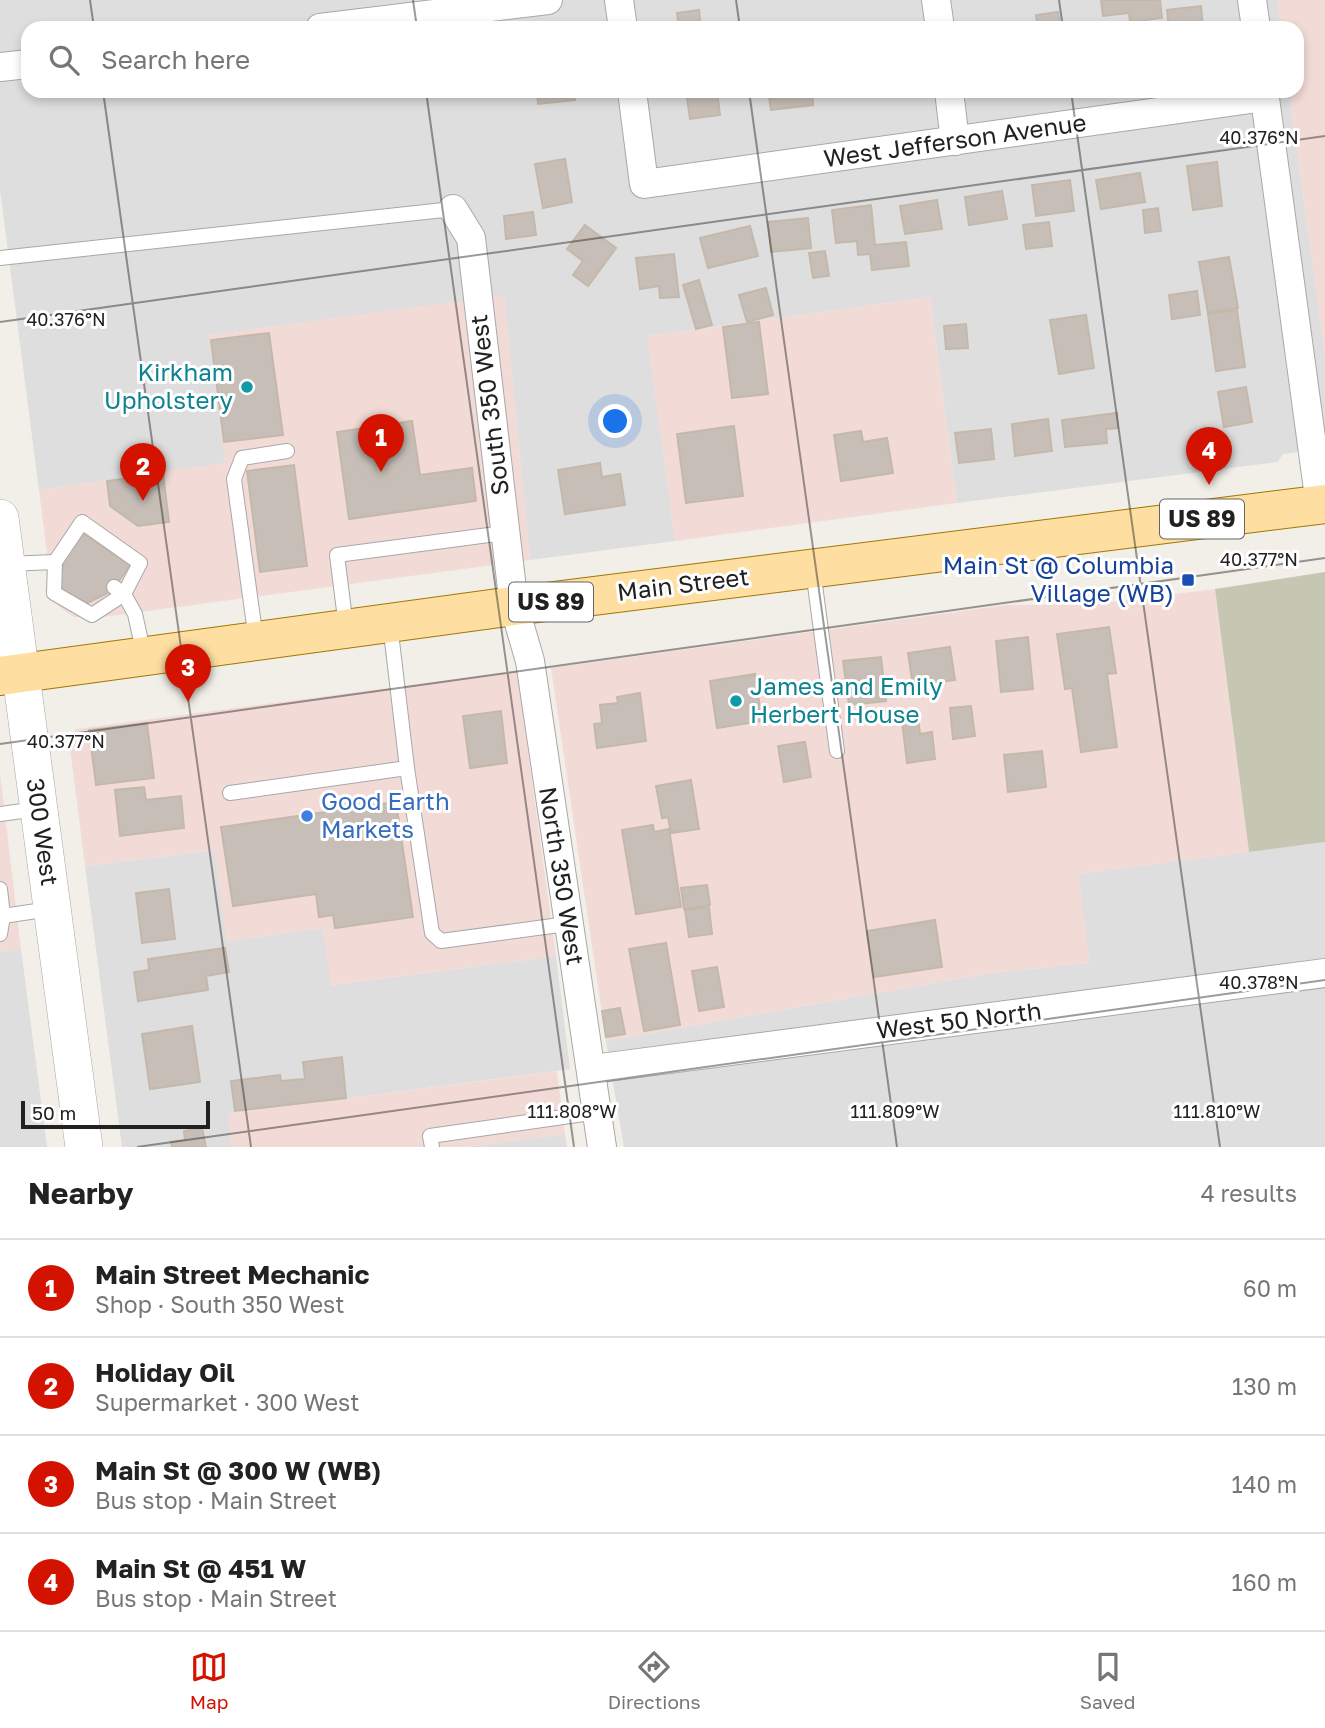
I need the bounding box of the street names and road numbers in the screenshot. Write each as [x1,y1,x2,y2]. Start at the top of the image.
street label: West Jefferson Avenue [822,107,1088,172]
street label: South 350 West [463,313,514,497]
road number: US 89 [1160,499,1244,538]
street label: Main Street [615,561,750,606]
road number: US 89 [509,582,593,622]
street label: 300 West [22,776,65,887]
street label: North 350 West [534,785,591,967]
street label: West 50 North [875,995,1043,1044]

